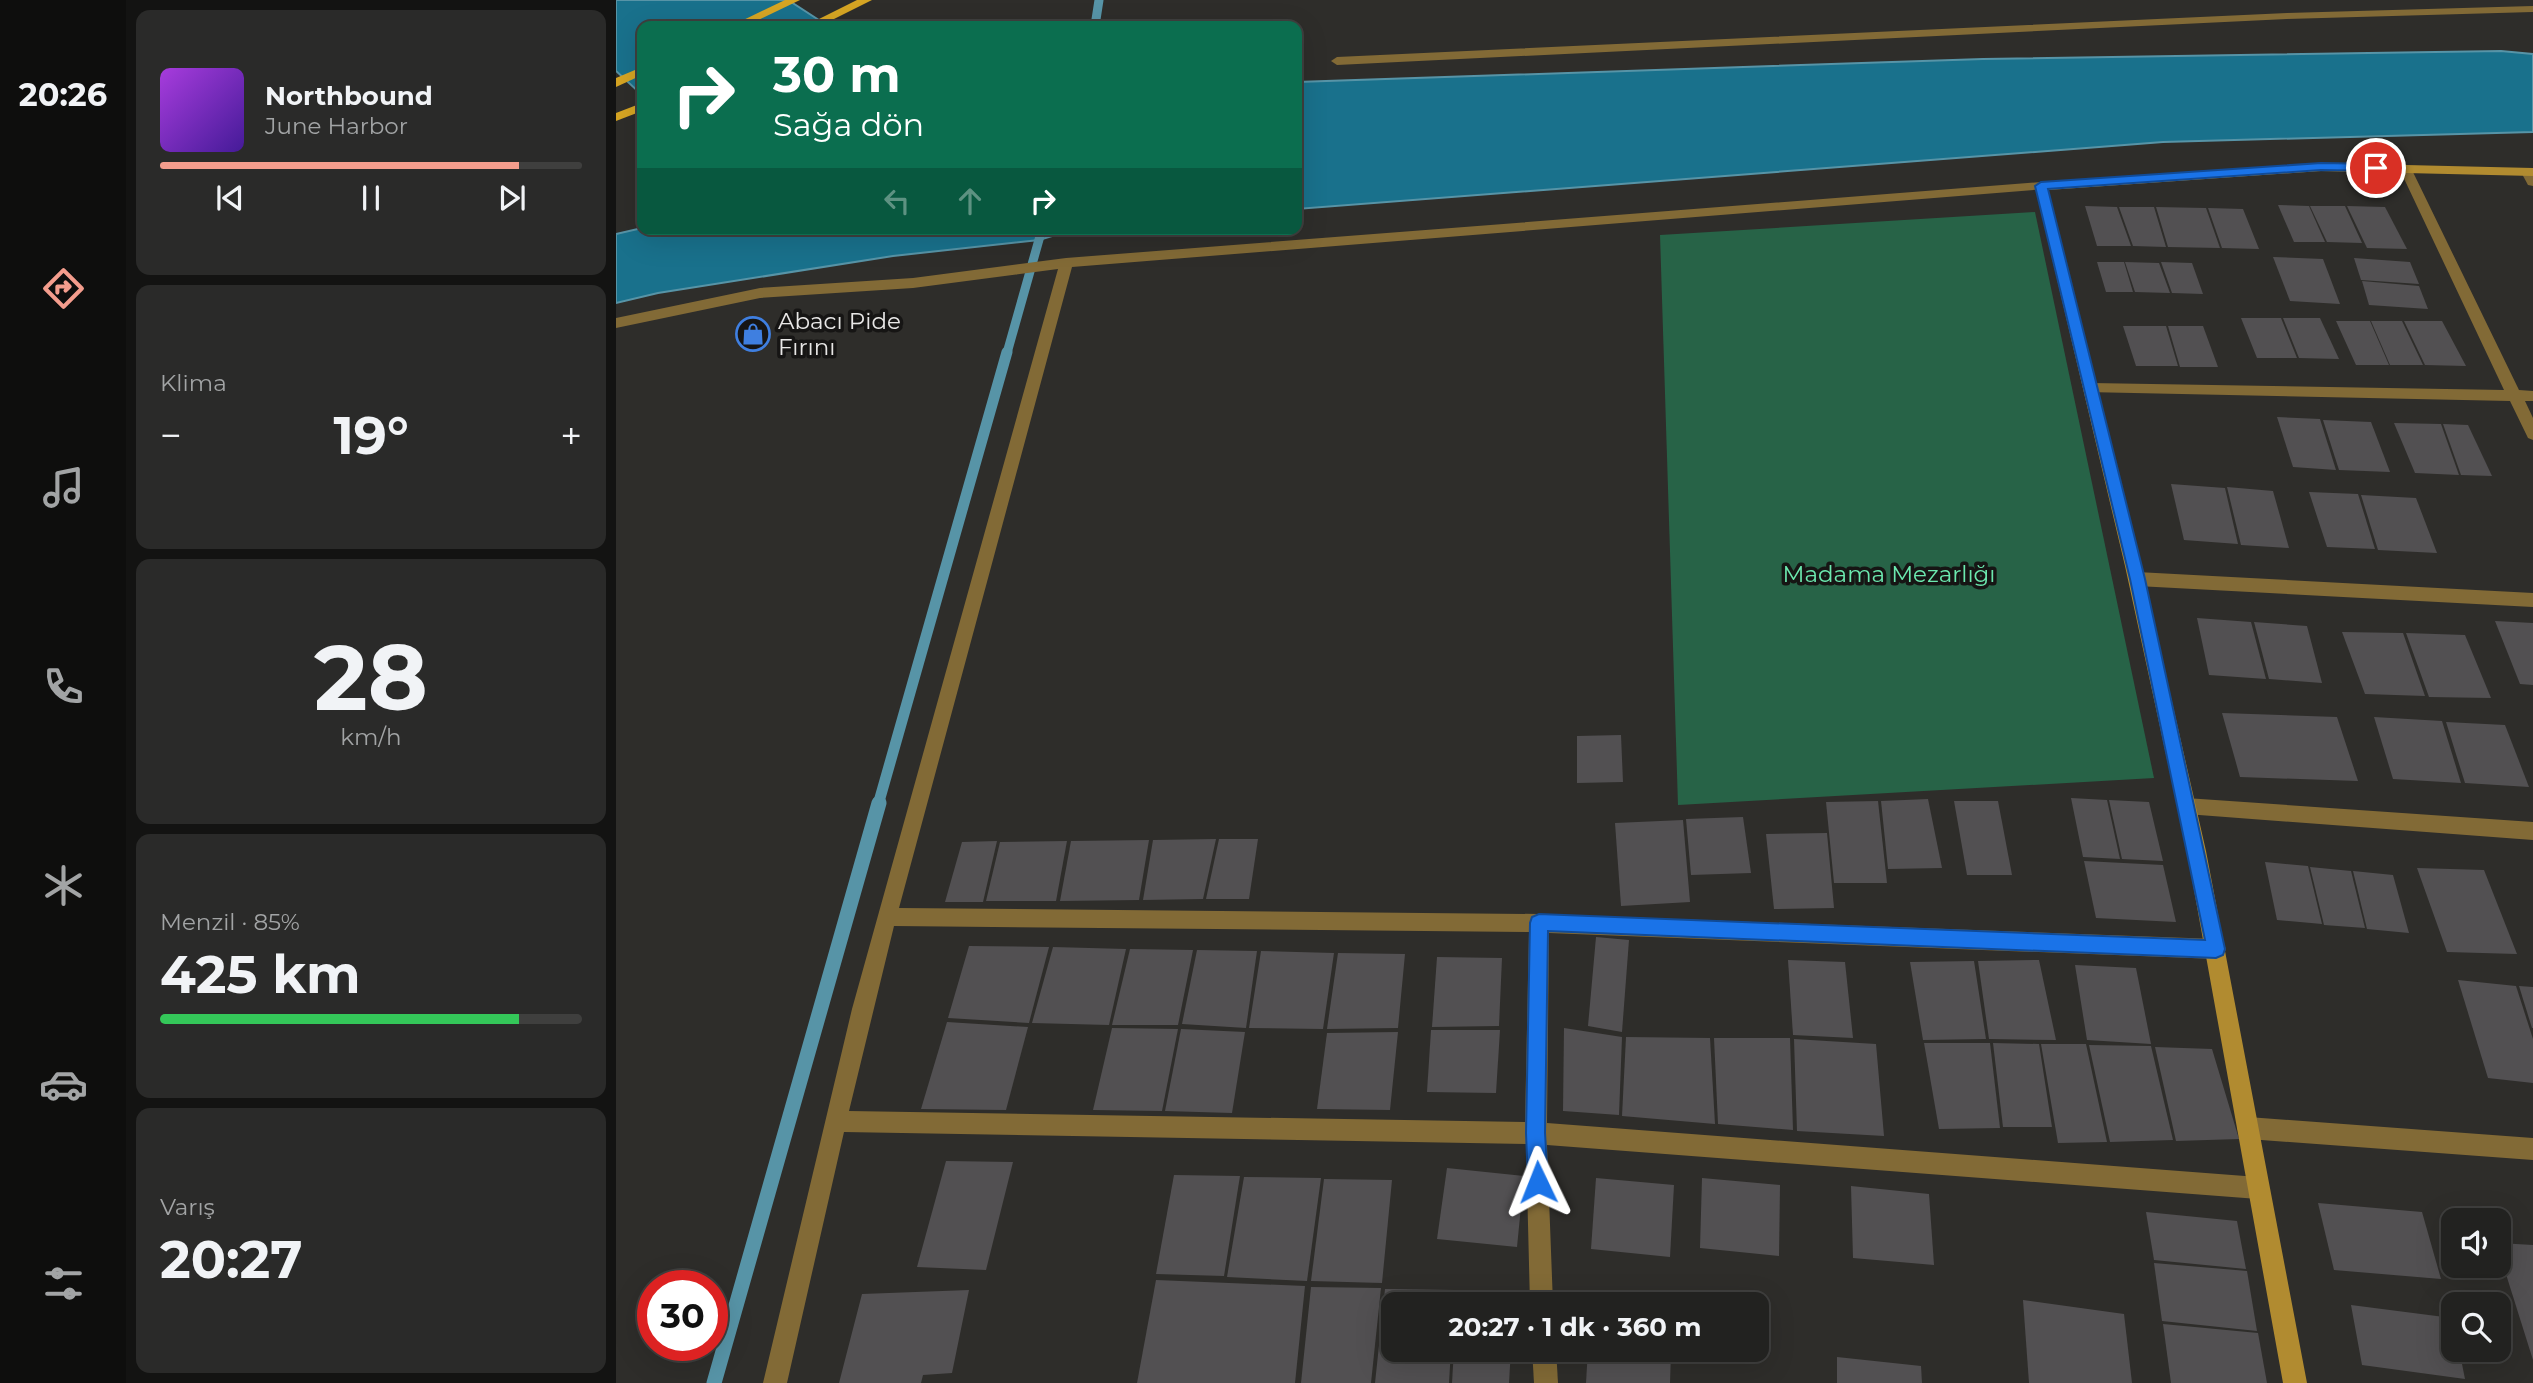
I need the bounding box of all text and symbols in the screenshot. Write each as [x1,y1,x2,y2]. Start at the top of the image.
text: 30 m [773,45,901,104]
icon: right [658,49,749,140]
text: 20:26 [19,75,107,114]
text: Northbound [265,80,433,112]
text: Sağa dön [773,105,924,144]
text: June Harbor [265,112,408,140]
pin [2346,138,2406,198]
icon: arrive [2357,149,2395,187]
icon: previous [211,179,249,217]
icon: pause [352,179,390,217]
icon: next [493,179,531,217]
icon: left [878,182,916,220]
icon: ahead [951,182,989,220]
icon: right [1024,182,1062,220]
icon: directions [39,264,88,313]
place label: Abacı Pide Fırını [778,307,901,361]
shop icon: Abacı Pide Fırını [734,315,772,353]
text: Klima [160,369,227,397]
text: 19° [333,404,409,467]
text: − [160,412,182,459]
text: + [560,412,582,459]
icon: music [39,463,88,512]
park label: Madama Mezarlığı [1782,560,1996,588]
text: 28 [314,622,428,733]
icon: phone [39,662,88,711]
text: km/h [340,723,402,751]
icon: climate [39,861,88,910]
text: Menzil · 85% [160,908,300,936]
text: 425 km [160,943,361,1006]
icon: car [39,1060,88,1109]
position arrow [1501,1145,1575,1219]
text: Varış [160,1193,215,1221]
map controls [2441,1208,2511,1362]
button: sound [2441,1208,2511,1278]
text: 20:27 [160,1228,303,1291]
icon: filters [39,1259,88,1308]
speed limit sign: 30 [637,1270,728,1361]
button: search [2441,1292,2511,1362]
text: 20:27 · 1 dk · 360 m [1448,1311,1702,1343]

